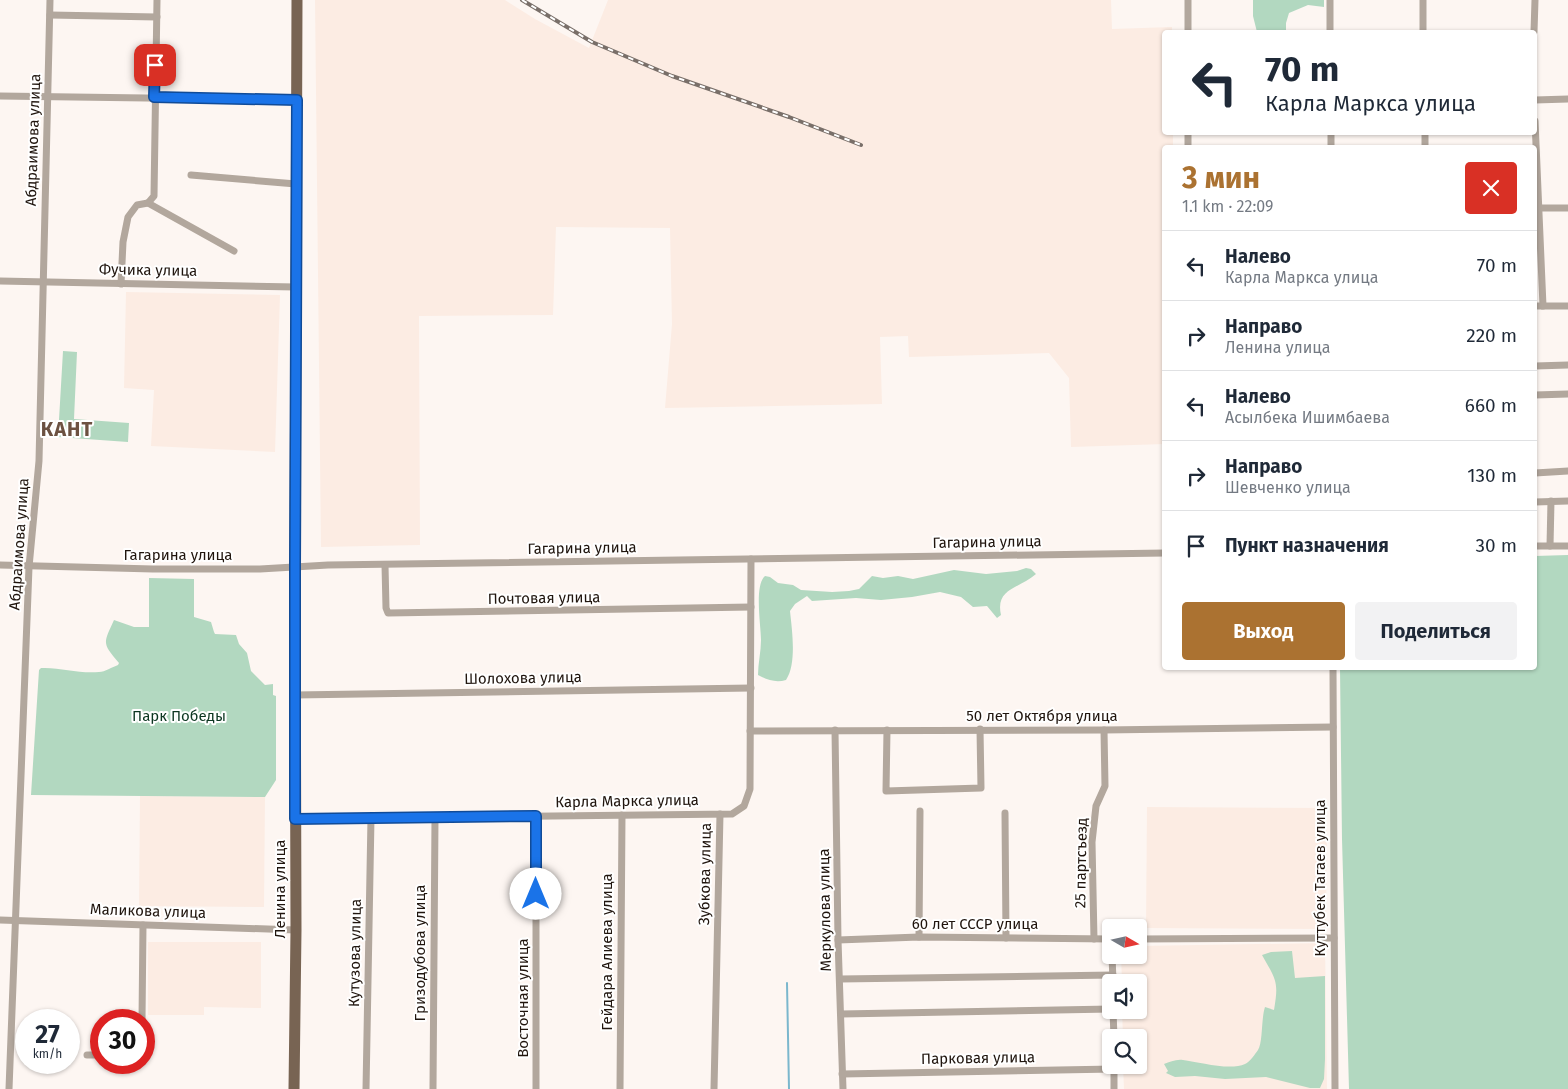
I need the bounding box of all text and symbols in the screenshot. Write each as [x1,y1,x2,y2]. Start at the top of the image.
pin [134,44,176,86]
text: 70 m [1265,48,1339,90]
icon: left [1182,50,1247,115]
icon: arrive [141,51,169,79]
street label: Абдраимова улица [22,73,44,207]
text: Карла Маркса улица [1265,90,1476,117]
text: 3 мин [1182,160,1260,196]
button: close [1465,162,1517,214]
text: 1.1 km · 22:09 [1182,197,1273,216]
text: Налево [1225,245,1291,268]
icon: left [1182,252,1210,280]
text: 70 m [1477,254,1517,277]
street label: Фучика улица [99,260,197,280]
text: Карла Маркса улица [1225,268,1378,287]
text: Направо [1225,315,1302,338]
icon: right [1182,322,1210,350]
text: 220 m [1466,324,1517,347]
text: Ленина улица [1225,338,1330,357]
text: Налево [1225,385,1291,408]
icon: left [1182,392,1210,420]
text: 660 m [1465,394,1517,417]
text: Асылбека Ишимбаева [1225,408,1390,427]
district label: КАНТ [41,417,93,441]
text: Направо [1225,455,1302,478]
icon: right [1182,462,1210,490]
text: 130 m [1467,464,1517,487]
street label: Абдраимова улица [5,477,33,611]
text: Шевченко улица [1225,478,1351,497]
street label: Гагарина улица [932,532,1042,552]
icon: arrive [1182,532,1210,560]
text: Пункт назначения [1225,534,1389,557]
text: 30 m [1476,534,1517,557]
street label: Гагарина улица [527,538,637,558]
street label: Гагарина улица [123,546,233,564]
street label: Почтовая улица [487,588,601,608]
button: Выход [1182,602,1345,660]
button: Поделиться [1355,602,1517,660]
street label: Шолохова улица [464,668,582,688]
park label: Парк Победы [132,707,226,725]
street label: 50 лет Октября улица [966,707,1118,725]
street label: Карла Маркса улица [555,791,699,811]
street label: Куттубек Тагаев улица [1311,799,1329,957]
street label: 25 партсъезд [1071,818,1091,908]
street label: Зубкова улица [695,823,715,925]
street label: Ленина улица [271,840,289,938]
street label: Меркулова улица [815,848,835,972]
position arrow [509,867,561,919]
street label: Гейдара Алиева улица [598,873,616,1031]
street label: Гризодубова улица [411,884,429,1022]
street label: Кутузова улица [345,899,365,1007]
street label: Маликова улица [90,900,206,922]
street label: 60 лет СССР улица [912,915,1038,933]
north arrow [1102,919,1148,964]
map controls [1102,919,1147,1074]
street label: Восточная улица [514,938,532,1058]
button: sound [1102,974,1147,1019]
speed limit sign: 30 [90,1009,155,1074]
text: 27 [35,1020,60,1050]
button: search [1102,1029,1147,1074]
text: km/h [33,1047,62,1061]
street label: Парковая улица [921,1048,1035,1068]

